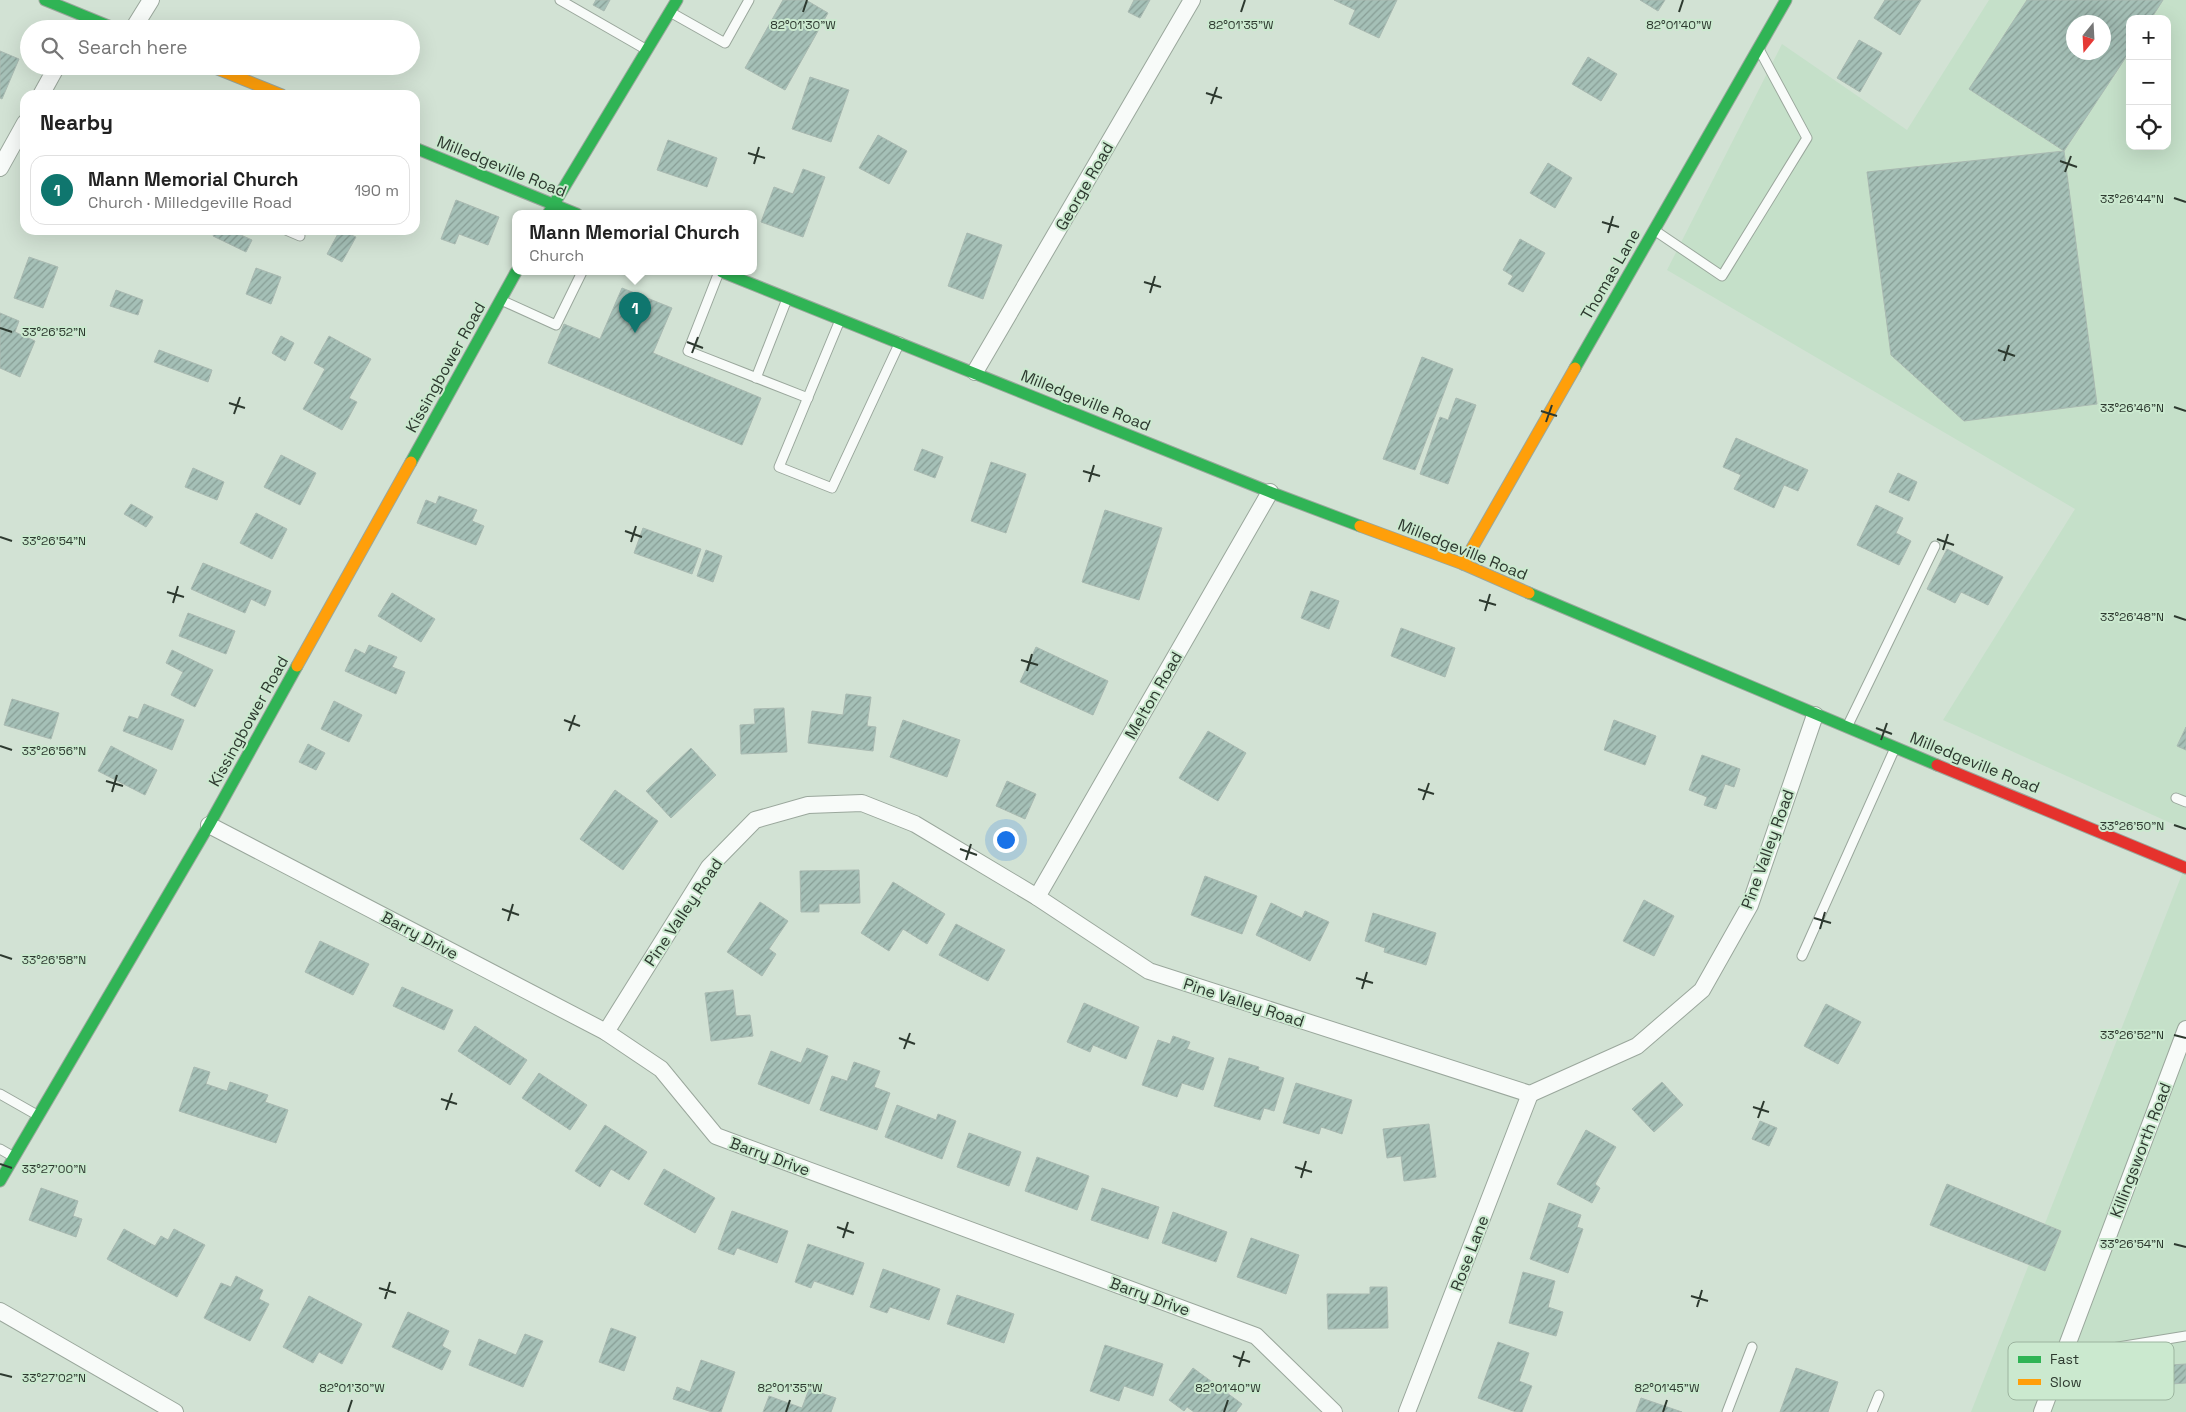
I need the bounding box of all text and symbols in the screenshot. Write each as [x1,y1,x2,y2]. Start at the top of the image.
north arrow [2066,15,2111,60]
map controls [2126,15,2171,150]
button: + [2126,15,2171,60]
text: 82°01'30"W [770,17,836,33]
text: 82°01'35"W [1208,17,1274,33]
text: 82°01'40"W [1646,17,1712,33]
search box [20,20,420,75]
icon: search [38,34,66,62]
text: Search here [78,35,188,60]
button: − [2126,60,2171,105]
button: locate [2126,105,2171,150]
text: Nearby [40,109,113,136]
street label: Milledgeville Road [434,131,570,202]
street label: George Road [1051,138,1118,234]
text: Mann Memorial Church [88,167,299,192]
text: 1 [53,180,61,201]
text: 190 m [354,180,399,201]
text: 33°26'44"N [2100,191,2164,207]
text: Church · Milledgeville Road [88,192,292,213]
popup [512,210,757,275]
text: Mann Memorial Church [529,220,740,245]
street label: Thomas Lane [1576,225,1645,324]
text: Church [529,245,584,266]
pin: 1 [619,292,651,333]
street label: Kissingbower Road [401,298,490,436]
text: 33°26'52"N [22,324,86,340]
street label: Milledgeville Road [1018,365,1154,436]
text: 33°26'46"N [2100,400,2164,416]
street label: Milledgeville Road [1395,514,1531,585]
text: 33°26'54"N [22,533,86,549]
text: 33°26'48"N [2100,609,2164,625]
street label: Melton Road [1120,648,1187,743]
street label: Kissingbower Road [204,652,293,790]
street label: Milledgeville Road [1907,727,2043,798]
text: 33°26'56"N [22,743,86,759]
street label: Pine Valley Road [1736,787,1799,912]
text: 33°26'50"N [2100,818,2164,834]
your location [993,827,1019,853]
street label: Pine Valley Road [640,854,727,970]
street label: Barry Drive [378,906,462,964]
text: 33°26'58"N [22,952,86,968]
street label: Pine Valley Road [1181,973,1307,1032]
text: 33°26'52"N [2100,1027,2164,1043]
street label: Killingsworth Road [2105,1080,2176,1221]
street label: Barry Drive [727,1132,813,1181]
text: 33°27'00"N [22,1161,86,1177]
street label: Rose Lane [1445,1212,1493,1294]
text: 33°26'54"N [2100,1236,2164,1252]
street label: Barry Drive [1107,1272,1193,1321]
legend [2008,1342,2174,1400]
text: Fast [2050,1350,2079,1368]
text: 33°27'02"N [22,1370,86,1386]
text: Slow [2050,1373,2082,1391]
text: 82°01'30"W [319,1380,385,1396]
text: 82°01'35"W [757,1380,823,1396]
text: 82°01'40"W [1195,1380,1261,1396]
text: 82°01'45"W [1635,1380,1700,1396]

